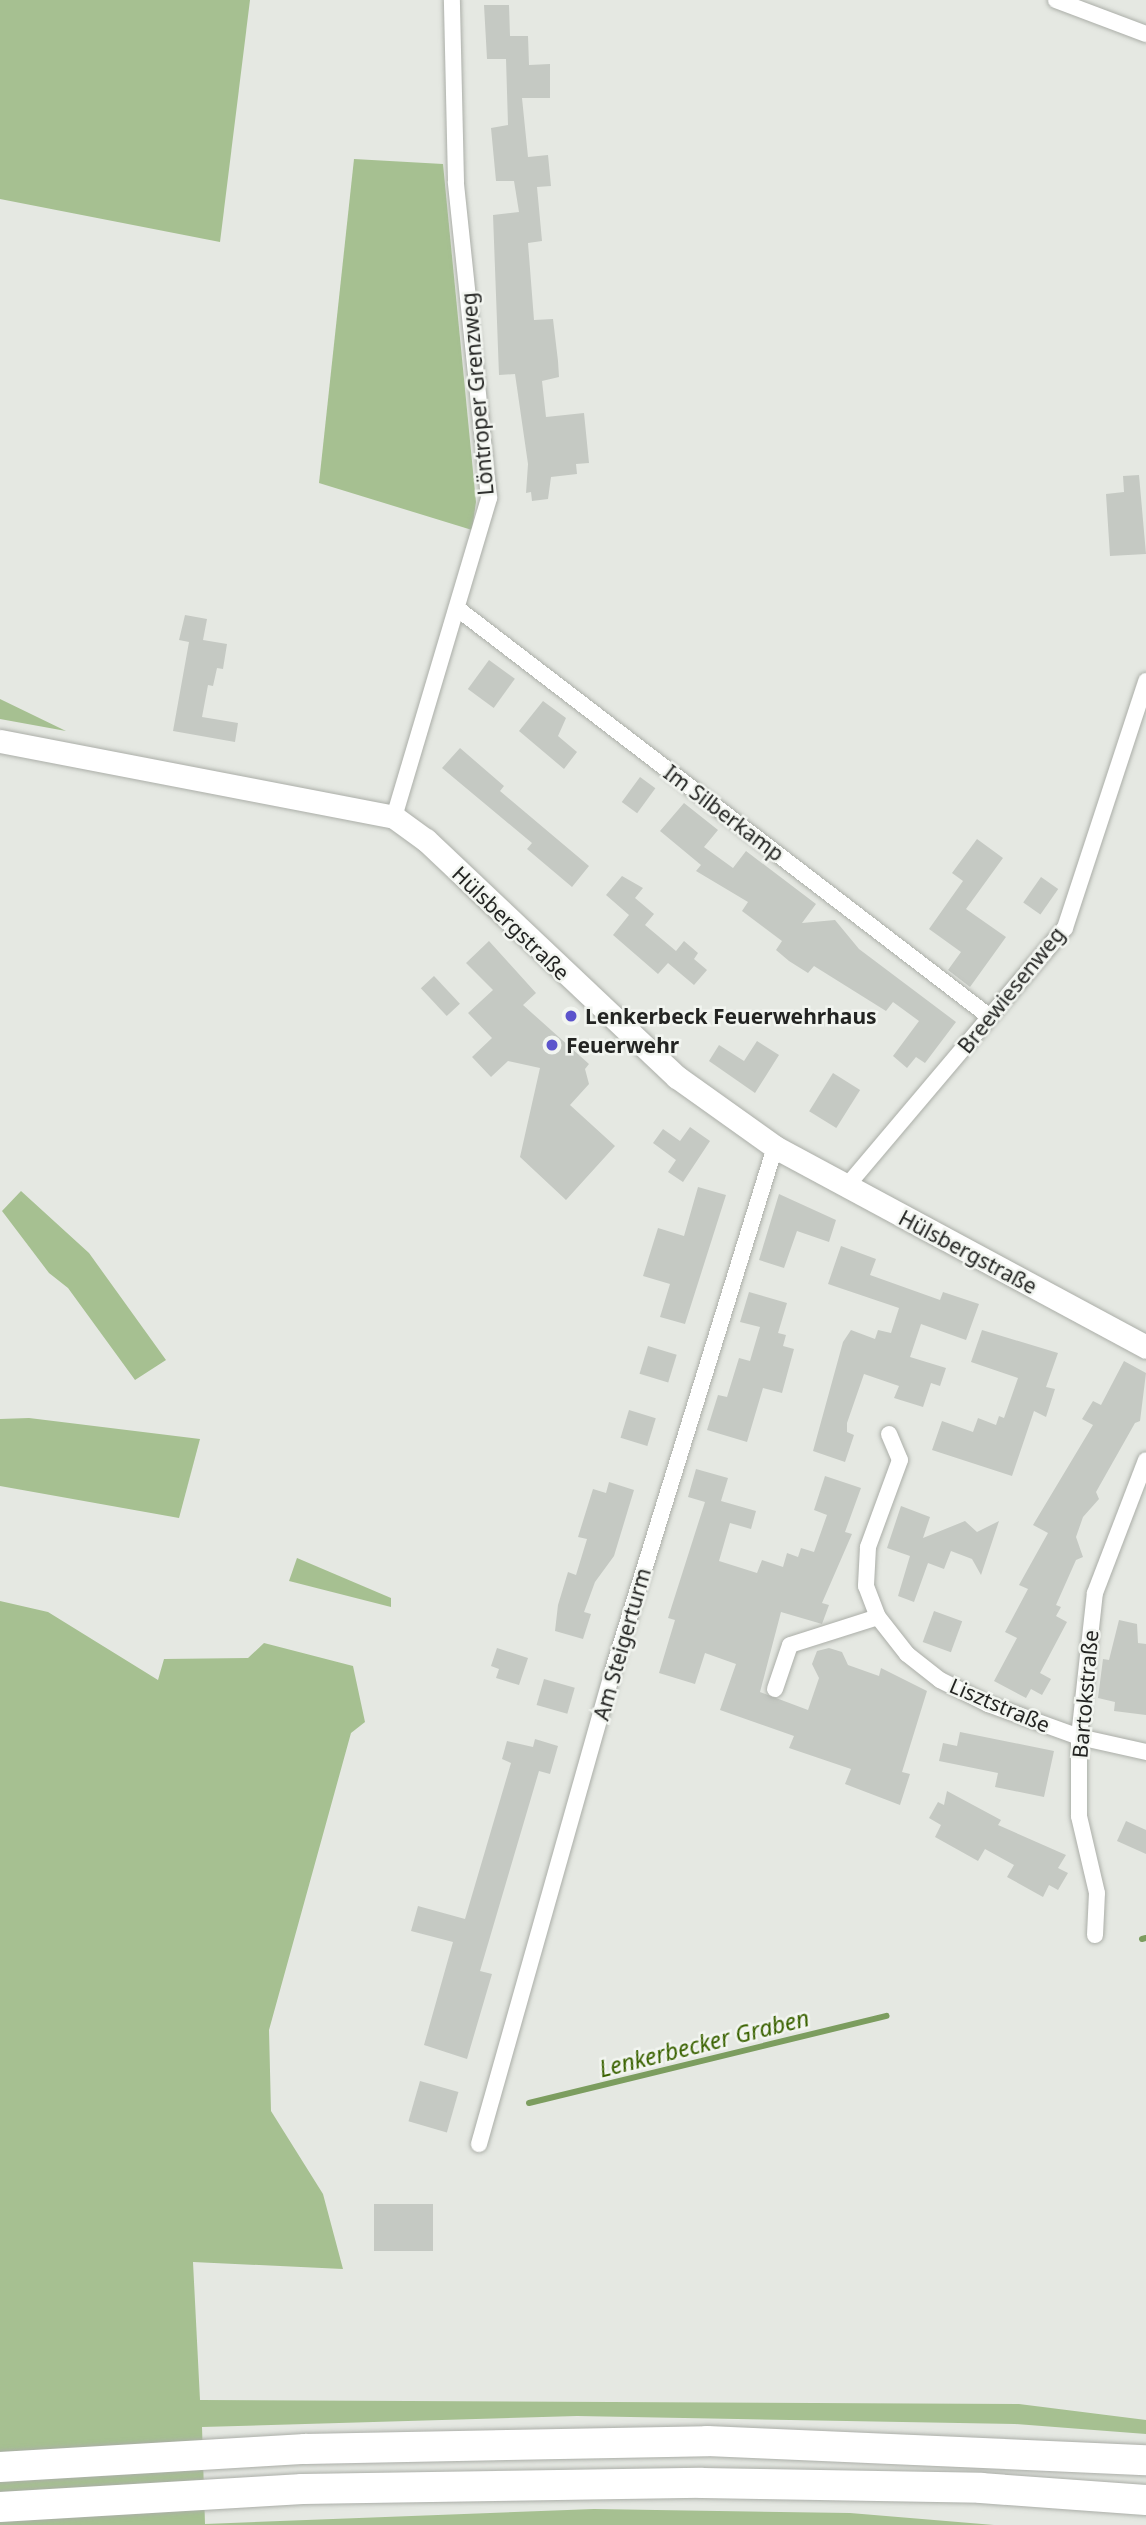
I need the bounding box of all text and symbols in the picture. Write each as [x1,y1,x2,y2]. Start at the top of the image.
street label: Löntroper Grenzweg [456,291,498,497]
street label: Im Silberkamp [659,760,789,866]
street label: Hülsbergstraße [447,861,575,985]
street label: Breewiesenweg [952,922,1070,1058]
place label: Lenkerbeck Feuerwehrhaus [585,1003,877,1029]
marker: Lenkerbeck Feuerwehrhaus [563,1008,579,1024]
place label: Feuerwehr [566,1032,679,1058]
marker: Feuerwehr [544,1037,560,1053]
street label: Hülsbergstraße [895,1205,1041,1299]
street label: Am Steigerturm [588,1565,656,1723]
street label: Bartokstraße [1067,1629,1103,1759]
street label: Lisztstraße [946,1673,1054,1737]
water label: Lenkerbecker Graben [596,2004,812,2082]

